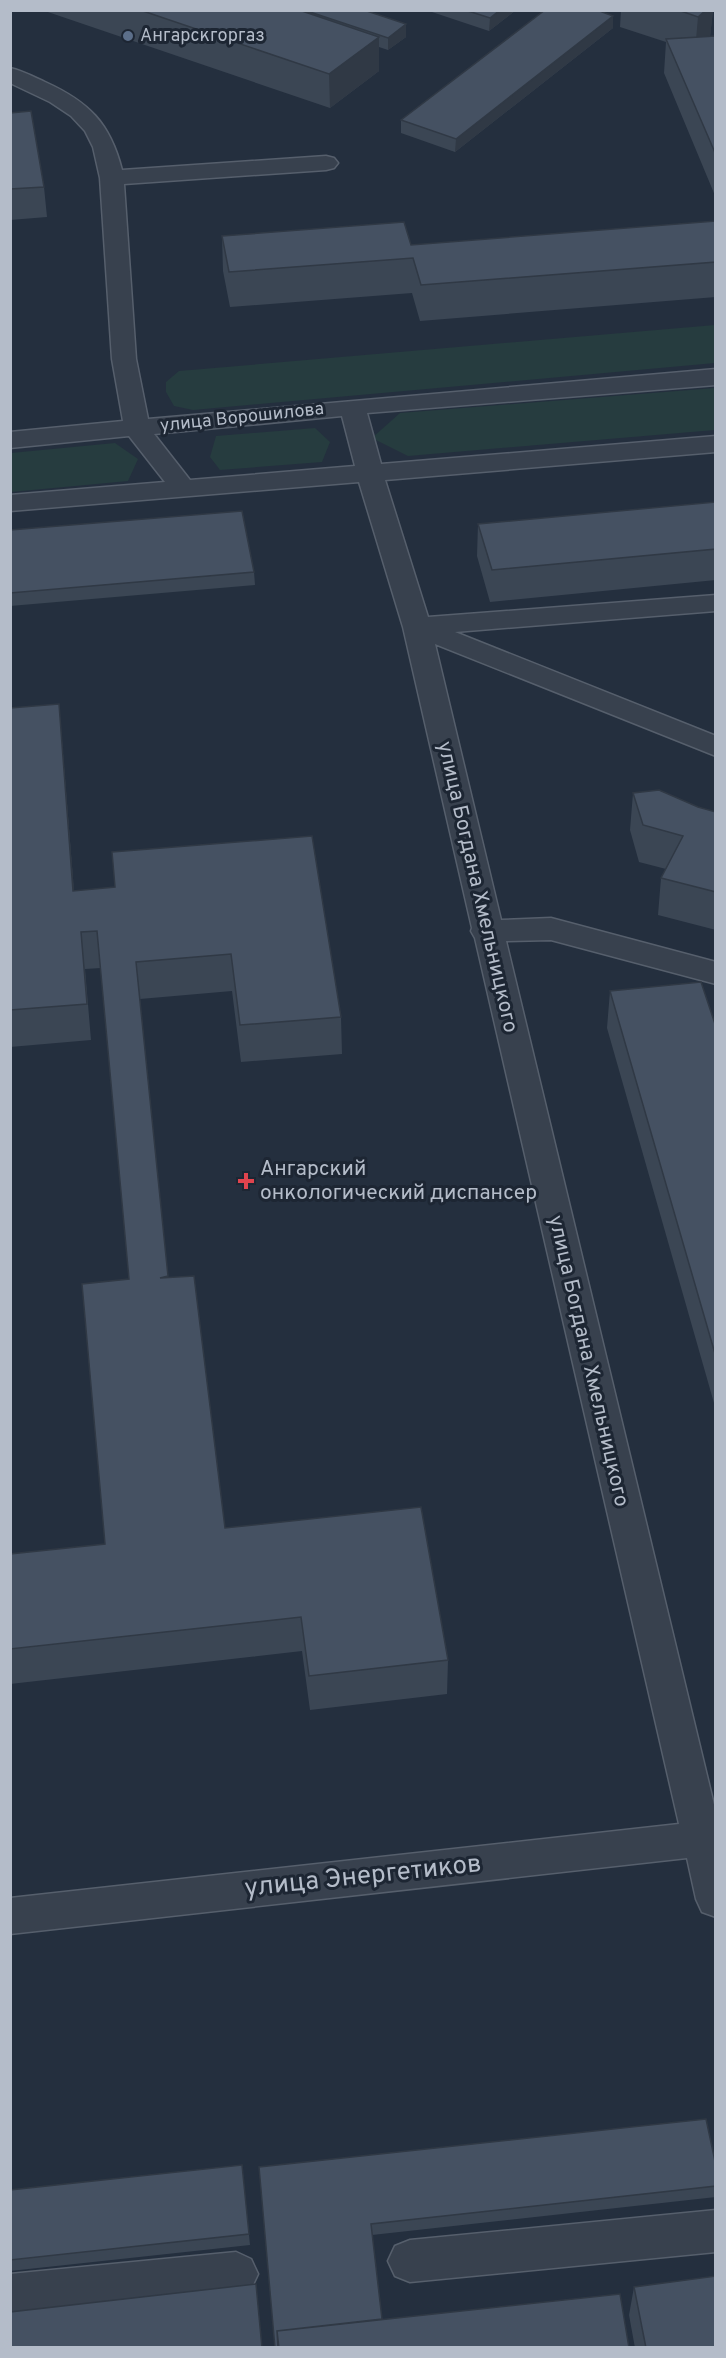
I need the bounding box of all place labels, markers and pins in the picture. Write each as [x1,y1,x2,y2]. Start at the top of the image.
place label: Ангарскгоргаз [140,25,265,48]
marker: Ангарскгоргаз [121,29,135,43]
place label: Ангарский онкологический диспансер [260,1156,537,1207]
marker: Ангарский онкологический диспансер [237,1172,255,1190]

